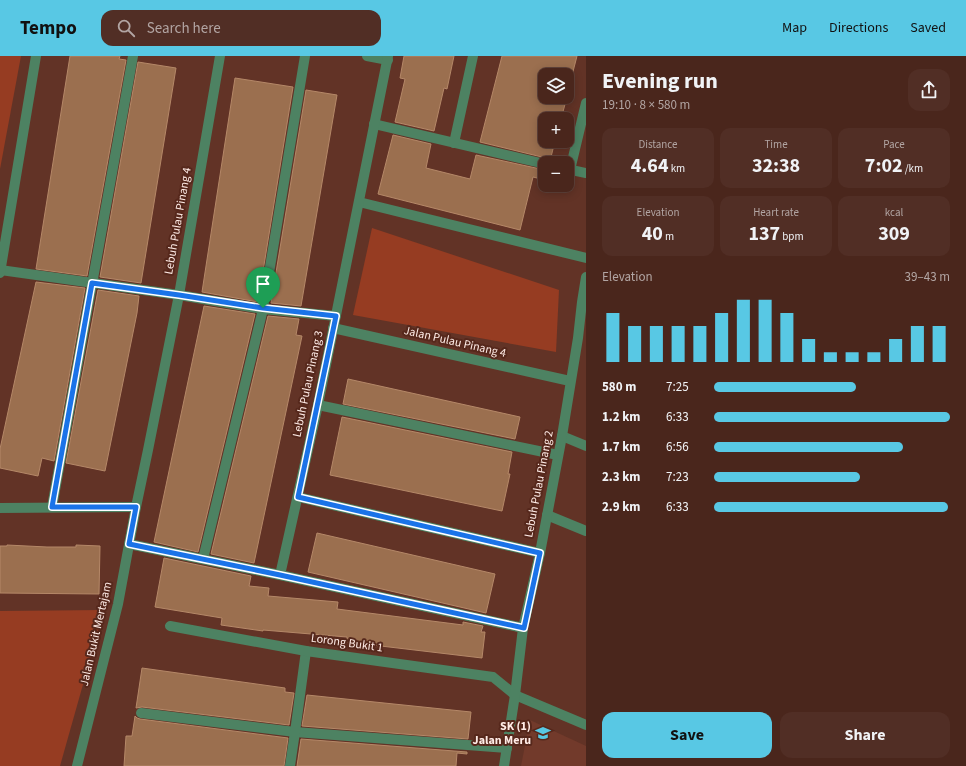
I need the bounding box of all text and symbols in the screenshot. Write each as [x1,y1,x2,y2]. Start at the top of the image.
search box [101,10,381,46]
text: Tempo [20,15,77,42]
icon: search [115,17,137,39]
text: Search here [147,18,221,39]
text: Map [782,18,807,38]
text: Directions [829,18,888,38]
text: Saved [910,18,946,38]
text: Evening run [602,65,718,97]
map controls [538,68,574,192]
button: layers [538,68,574,104]
button: share [908,69,950,111]
text: 19:10 · 8 × 580 m [602,96,690,114]
button: + [538,112,574,148]
text: Distance [638,137,678,152]
text: Time [764,137,788,152]
text: Pace [883,137,905,152]
text: 4.64 [631,152,668,180]
text: 32:38 [752,152,800,180]
text: 7:02 [865,152,903,180]
button: − [538,156,574,192]
text: km [668,161,685,176]
text: /km [903,161,923,176]
street label: Lebuh Pulau Pinang 4 [160,166,196,276]
text: Elevation [637,205,679,220]
text: Heart rate [753,205,799,220]
text: kcal [885,205,903,220]
text: 40 [642,220,663,248]
text: 137 [748,220,780,248]
text: 309 [878,220,910,248]
text: m [663,229,674,244]
text: bpm [780,229,804,244]
pin [246,267,280,308]
text: Elevation [602,268,653,286]
text: 39–43 m [905,268,950,286]
icon: arrive [252,273,274,295]
street label: Jalan Pulau Pinang 4 [402,322,508,362]
street label: Lebuh Pulau Pinang 3 [288,329,328,439]
text: 580 m [602,378,636,396]
text: 7:25 [666,378,689,396]
text: 1.2 km [602,408,641,426]
text: 6:33 [666,408,689,426]
street label: Lebuh Pulau Pinang 2 [520,429,558,539]
text: 1.7 km [602,438,641,456]
text: 6:56 [666,438,689,456]
text: 2.3 km [602,468,641,486]
text: 7:23 [666,468,689,486]
text: 2.9 km [602,498,641,516]
text: 6:33 [666,498,689,516]
street label: Jalan Bukit Mertajam [76,580,116,688]
street label: Lorong Bukit 1 [310,630,384,656]
button: Save [602,712,772,758]
button: Share [780,712,950,758]
place label: SK (1) Jalan Meru [473,718,531,749]
school or university icon: SK (1) Jalan Meru [534,724,552,742]

